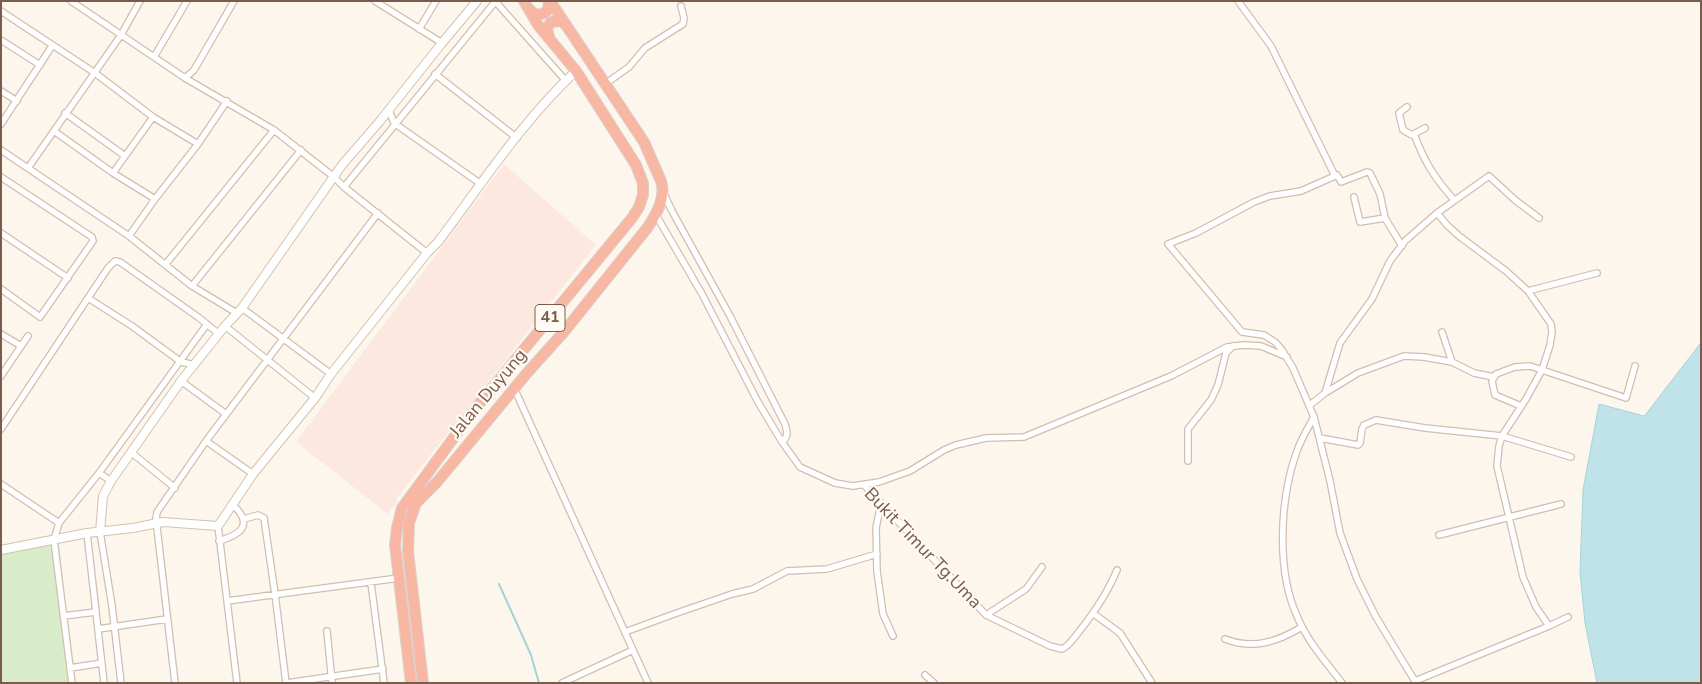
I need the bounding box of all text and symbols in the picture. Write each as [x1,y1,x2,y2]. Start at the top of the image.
road number: 41 [535,304,565,332]
street label: Jalan Duyung [446,345,532,443]
street label: Bukit Timur Tg.Uma [859,484,985,614]

